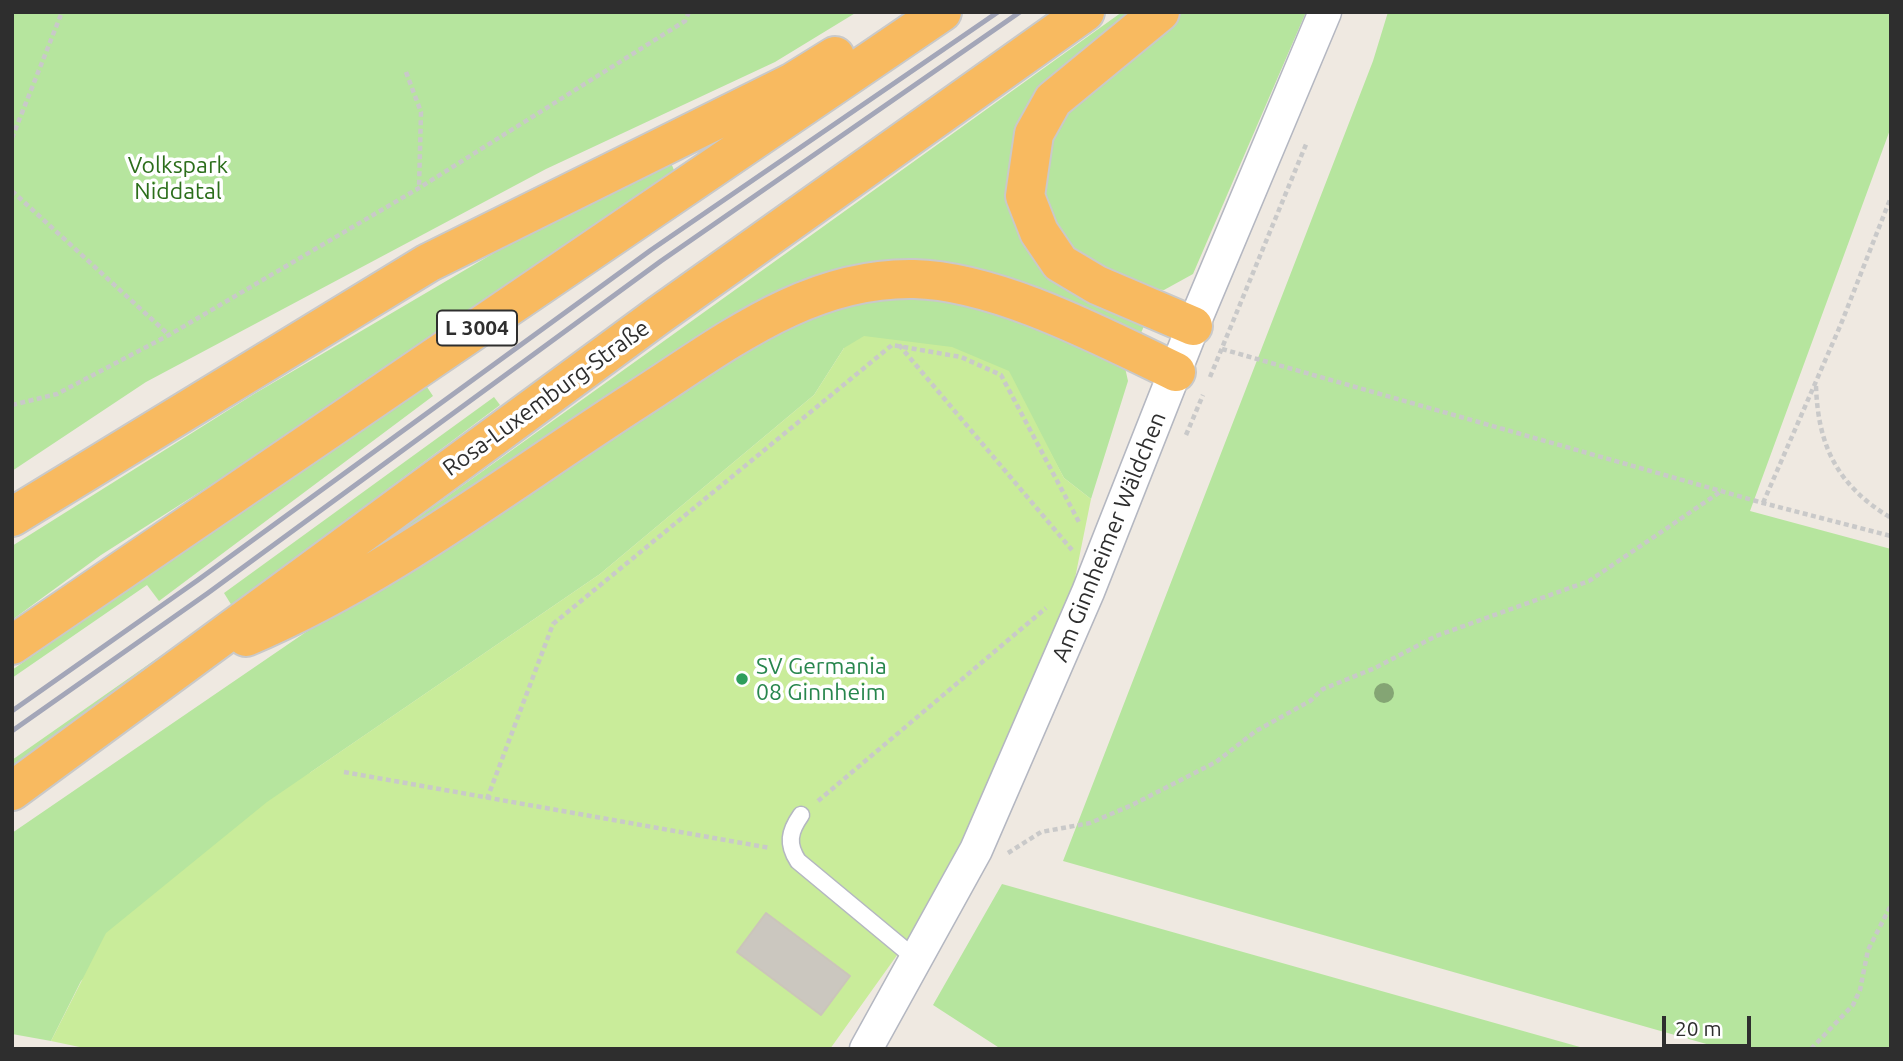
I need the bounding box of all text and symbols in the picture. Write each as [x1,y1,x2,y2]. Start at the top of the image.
park label: Volkspark Niddatal [128,151,228,205]
road number: L 3004 [437,310,517,346]
street label: Rosa-Luxemburg-Straße [437,314,655,482]
street label: Am Ginnheimer Wäldchen [1046,408,1172,666]
place label: SV Germania 08 Ginnheim [756,652,887,706]
marker: SV Germania 08 Ginnheim [734,671,750,687]
scale bar [1665,1002,1754,1046]
text: 20 m [1675,1016,1722,1040]

